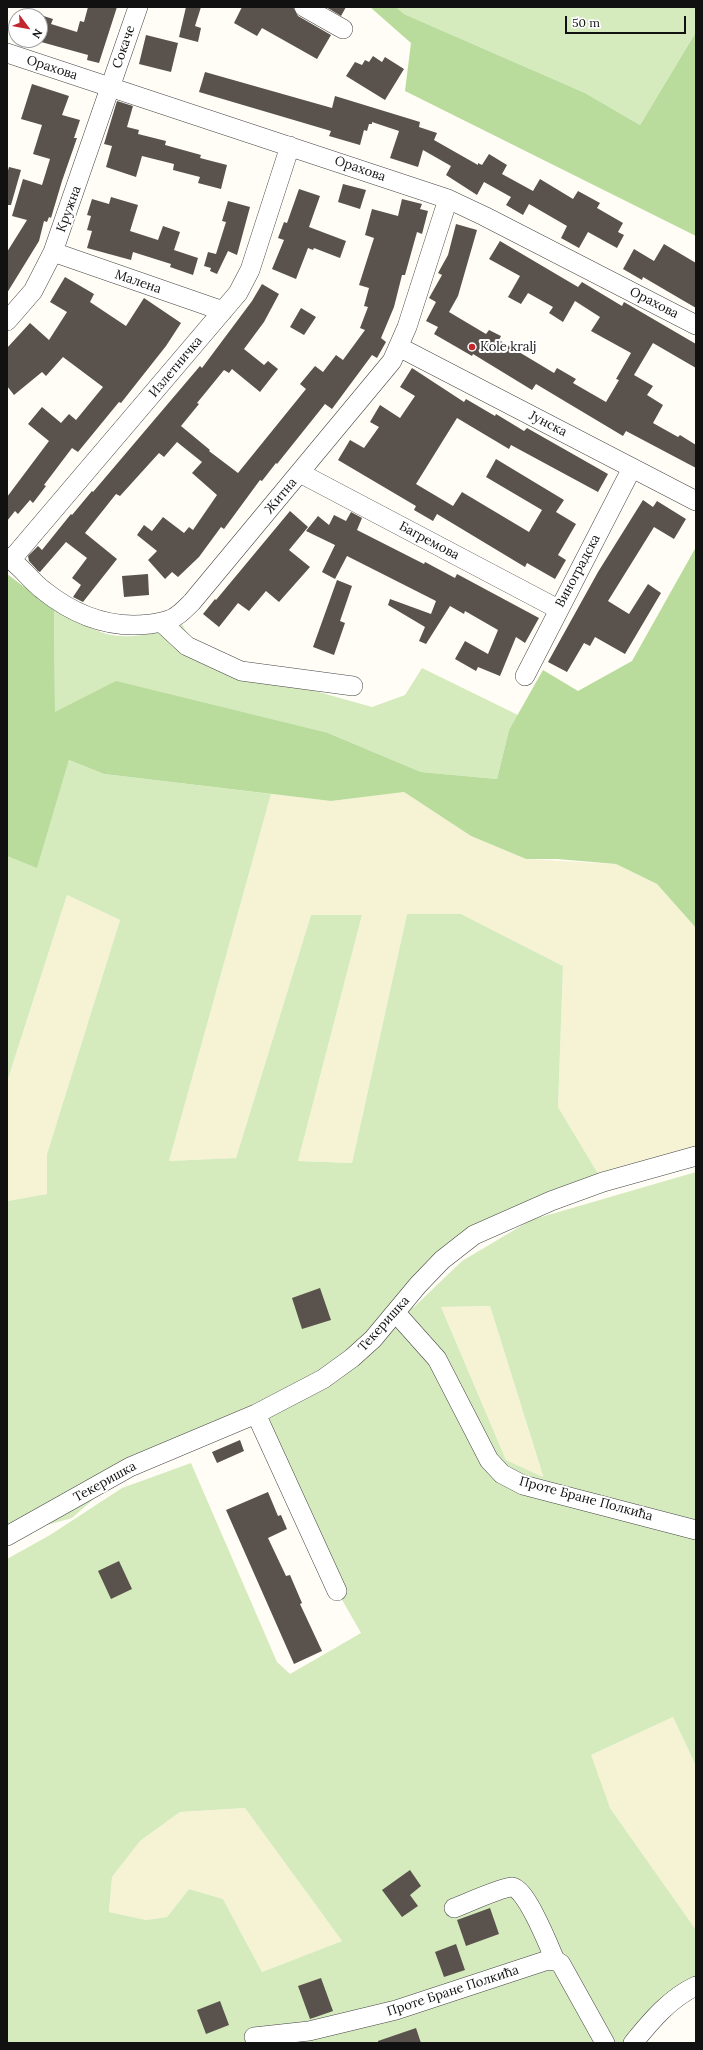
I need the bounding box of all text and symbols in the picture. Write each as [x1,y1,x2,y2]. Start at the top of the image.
north arrow [8,8,48,48]
scale bar [567,8,688,34]
text: 50 m [572,15,600,30]
street label: Сокаче [109,23,139,71]
text: N [29,27,46,41]
street label: Орахова [24,52,80,84]
street label: Орахова [333,153,387,185]
street label: Кружна [53,184,85,234]
street label: Малена [113,267,163,297]
street label: Орахова [627,284,681,322]
street label: Излетничка [146,333,206,401]
place label: Kole kralj [480,339,536,355]
marker: Kole kralj [467,342,477,352]
street label: Јунска [527,408,569,440]
street label: Житна [262,475,300,517]
street label: Багремова [396,519,462,563]
street label: Виноградска [552,532,604,610]
street label: Текеришка [355,1293,413,1355]
street label: Текеришка [71,1458,139,1506]
street label: Проте Бране Полкића [517,1474,655,1524]
street label: Проте Бране Полкића [385,1962,521,2020]

